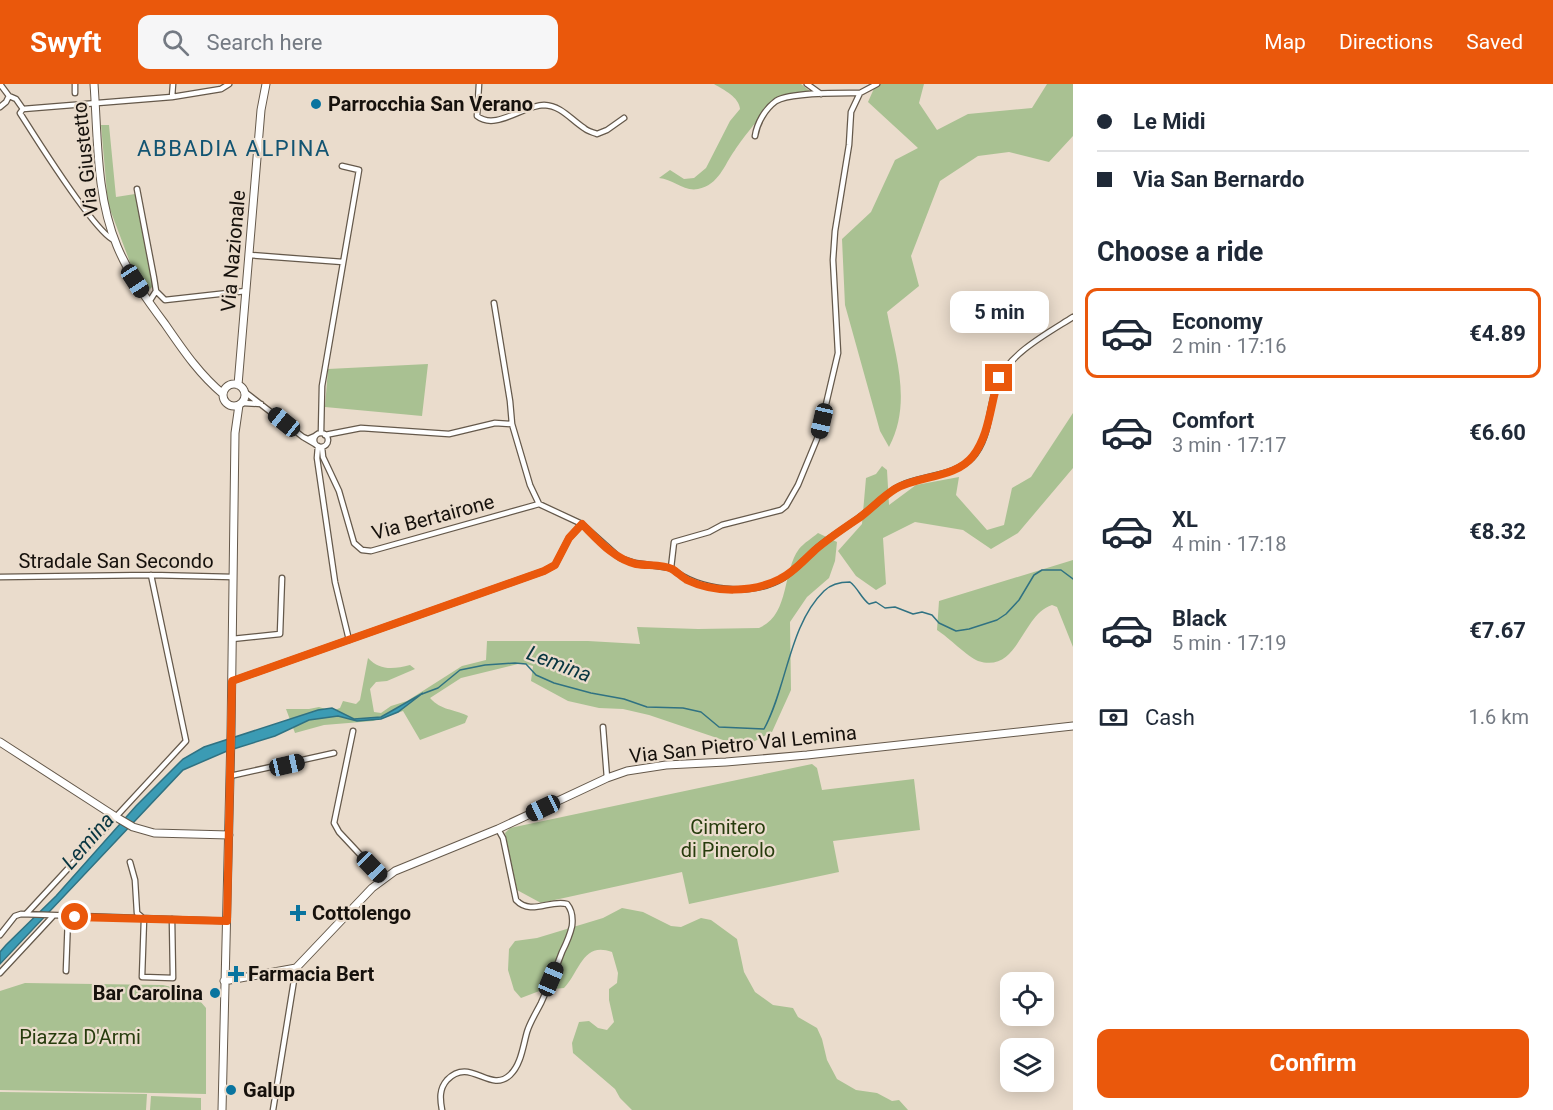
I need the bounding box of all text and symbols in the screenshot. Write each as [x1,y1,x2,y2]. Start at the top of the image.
search box [138,15,558,69]
text: Swyft [30,26,102,59]
icon: search [159,26,192,59]
text: Search here [207,30,322,55]
text: Map [1264,30,1306,54]
text: Directions [1339,30,1433,54]
text: Saved [1466,30,1523,54]
place label: Parrocchia San Verano [328,92,533,116]
marker: Parrocchia San Verano [309,97,323,111]
street label: Via Giustetto [67,101,103,217]
text: Le Midi [1133,109,1206,134]
district label: ABBADIA ALPINA [137,136,331,161]
text: Via San Bernardo [1133,167,1304,192]
street label: Via Nazionale [216,189,250,313]
text: Choose a ride [1097,236,1263,268]
car [118,261,152,301]
callout: 5 min [950,291,1048,333]
text: 5 min [974,300,1025,324]
icon: car [1100,306,1154,360]
text: Economy [1172,309,1263,334]
text: €4.89 [1469,321,1526,346]
text: 2 min · 17:16 [1172,334,1287,358]
route end [985,364,1012,391]
car [809,401,835,441]
car [264,404,304,440]
icon: car [1100,405,1154,459]
text: Comfort [1172,408,1254,433]
text: €6.60 [1469,420,1526,445]
text: 3 min · 17:17 [1172,433,1287,457]
street label: Via Bertairone [369,489,497,545]
icon: car [1100,504,1154,558]
text: XL [1172,507,1198,532]
text: €8.32 [1469,519,1526,544]
text: 4 min · 17:18 [1172,532,1287,556]
street label: Stradale San Secondo [18,549,214,573]
icon: car [1100,603,1154,657]
text: Black [1172,606,1227,631]
text: €7.67 [1469,618,1526,643]
text: 5 min · 17:19 [1172,631,1287,655]
water label: Lemina [523,641,595,687]
icon: cash [1097,701,1130,734]
text: Cash [1145,705,1195,730]
text: 1.6 km [1469,705,1529,729]
street label: Via San Pietro Val Lemina [628,720,858,768]
car [267,752,307,778]
car [523,792,563,824]
water label: Lemina [57,808,119,874]
park label: Cimitero di Pinerolo [681,815,775,862]
car [353,848,391,886]
place label: Cottolengo [312,901,411,925]
route start [61,903,88,930]
marker: Cottolengo [289,904,307,922]
car [536,959,566,999]
place label: Farmacia Bert [248,962,374,986]
marker: Farmacia Bert [229,967,243,981]
map controls [1000,972,1054,1092]
button: locate [1000,972,1054,1026]
place label: Bar Carolina [93,981,203,1005]
marker: Bar Carolina [208,986,222,1000]
park label: Piazza D'Armi [19,1025,141,1049]
button: Confirm [1097,1029,1529,1098]
button: layers [1000,1038,1054,1092]
place label: Galup [243,1078,295,1102]
marker: Galup [224,1083,238,1097]

